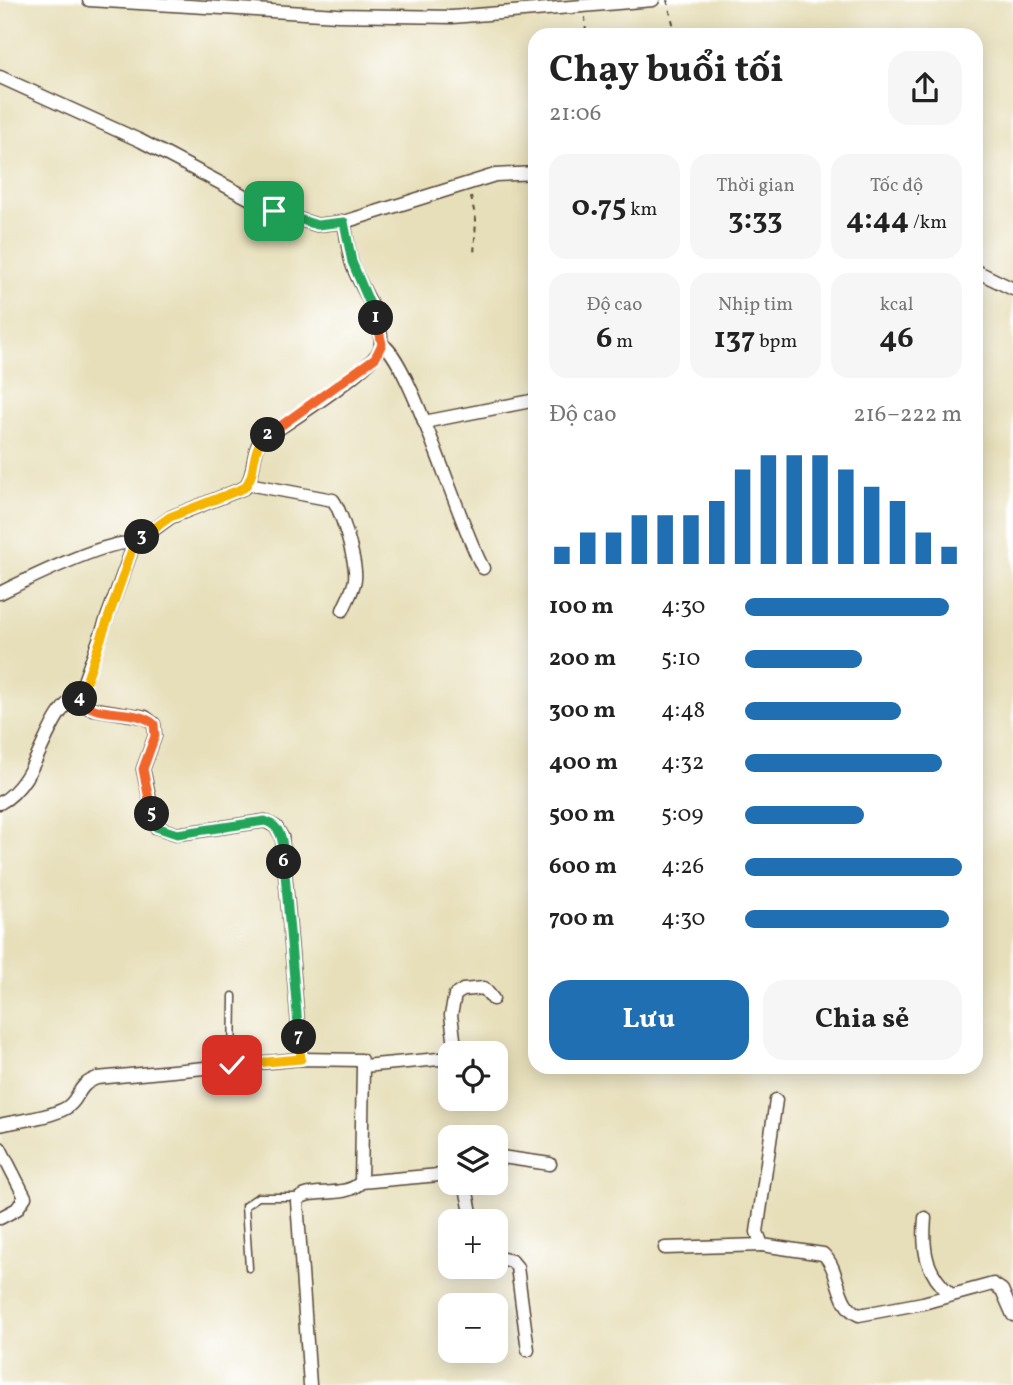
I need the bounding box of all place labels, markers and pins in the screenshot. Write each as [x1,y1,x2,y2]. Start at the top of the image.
pin [244,181,304,241]
pin: 1 [358,300,394,336]
pin: 2 [250,418,286,452]
pin: 3 [124,520,160,554]
pin: 4 [62,682,98,716]
pin: 5 [134,796,170,832]
pin: 6 [266,844,302,880]
pin: 7 [282,1020,316,1054]
pin [202,1035,262,1095]

